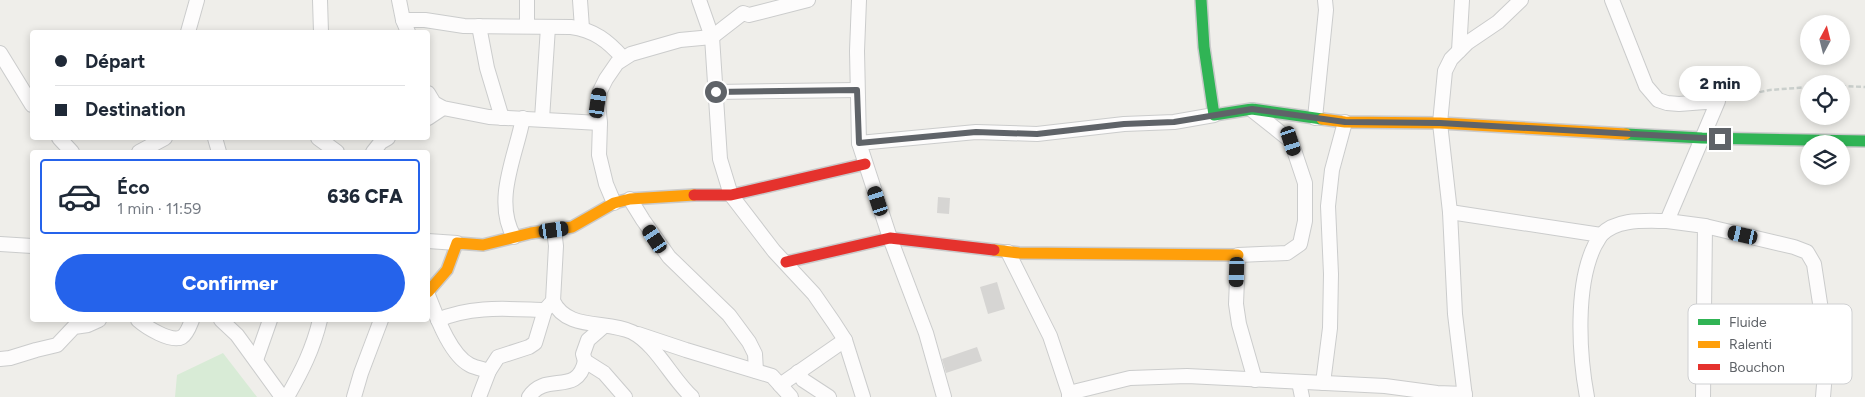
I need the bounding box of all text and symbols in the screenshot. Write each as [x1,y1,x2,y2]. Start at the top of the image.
north arrow [1800,15,1850,65]
map controls [1800,15,1850,185]
text: Départ [85,50,145,73]
callout: 2 min [1679,66,1761,102]
text: 2 min [1700,74,1740,93]
button: locate [1800,75,1850,125]
route start [705,81,727,103]
car [588,87,607,119]
text: Destination [85,98,186,121]
car [1279,124,1302,158]
route end [1709,128,1731,150]
button: layers [1800,135,1850,185]
icon: car [57,174,102,219]
text: Éco [117,176,150,199]
car [866,184,889,218]
text: 636 CFA [327,185,403,208]
text: 1 min · 11:59 [117,199,201,218]
car [538,220,569,240]
car [640,222,669,256]
car [1726,224,1759,246]
button: Confirmer [55,254,405,312]
car [1228,257,1245,287]
legend [1688,304,1852,384]
text: Fluide [1729,314,1767,331]
text: Ralenti [1729,336,1772,353]
text: Bouchon [1729,359,1785,376]

